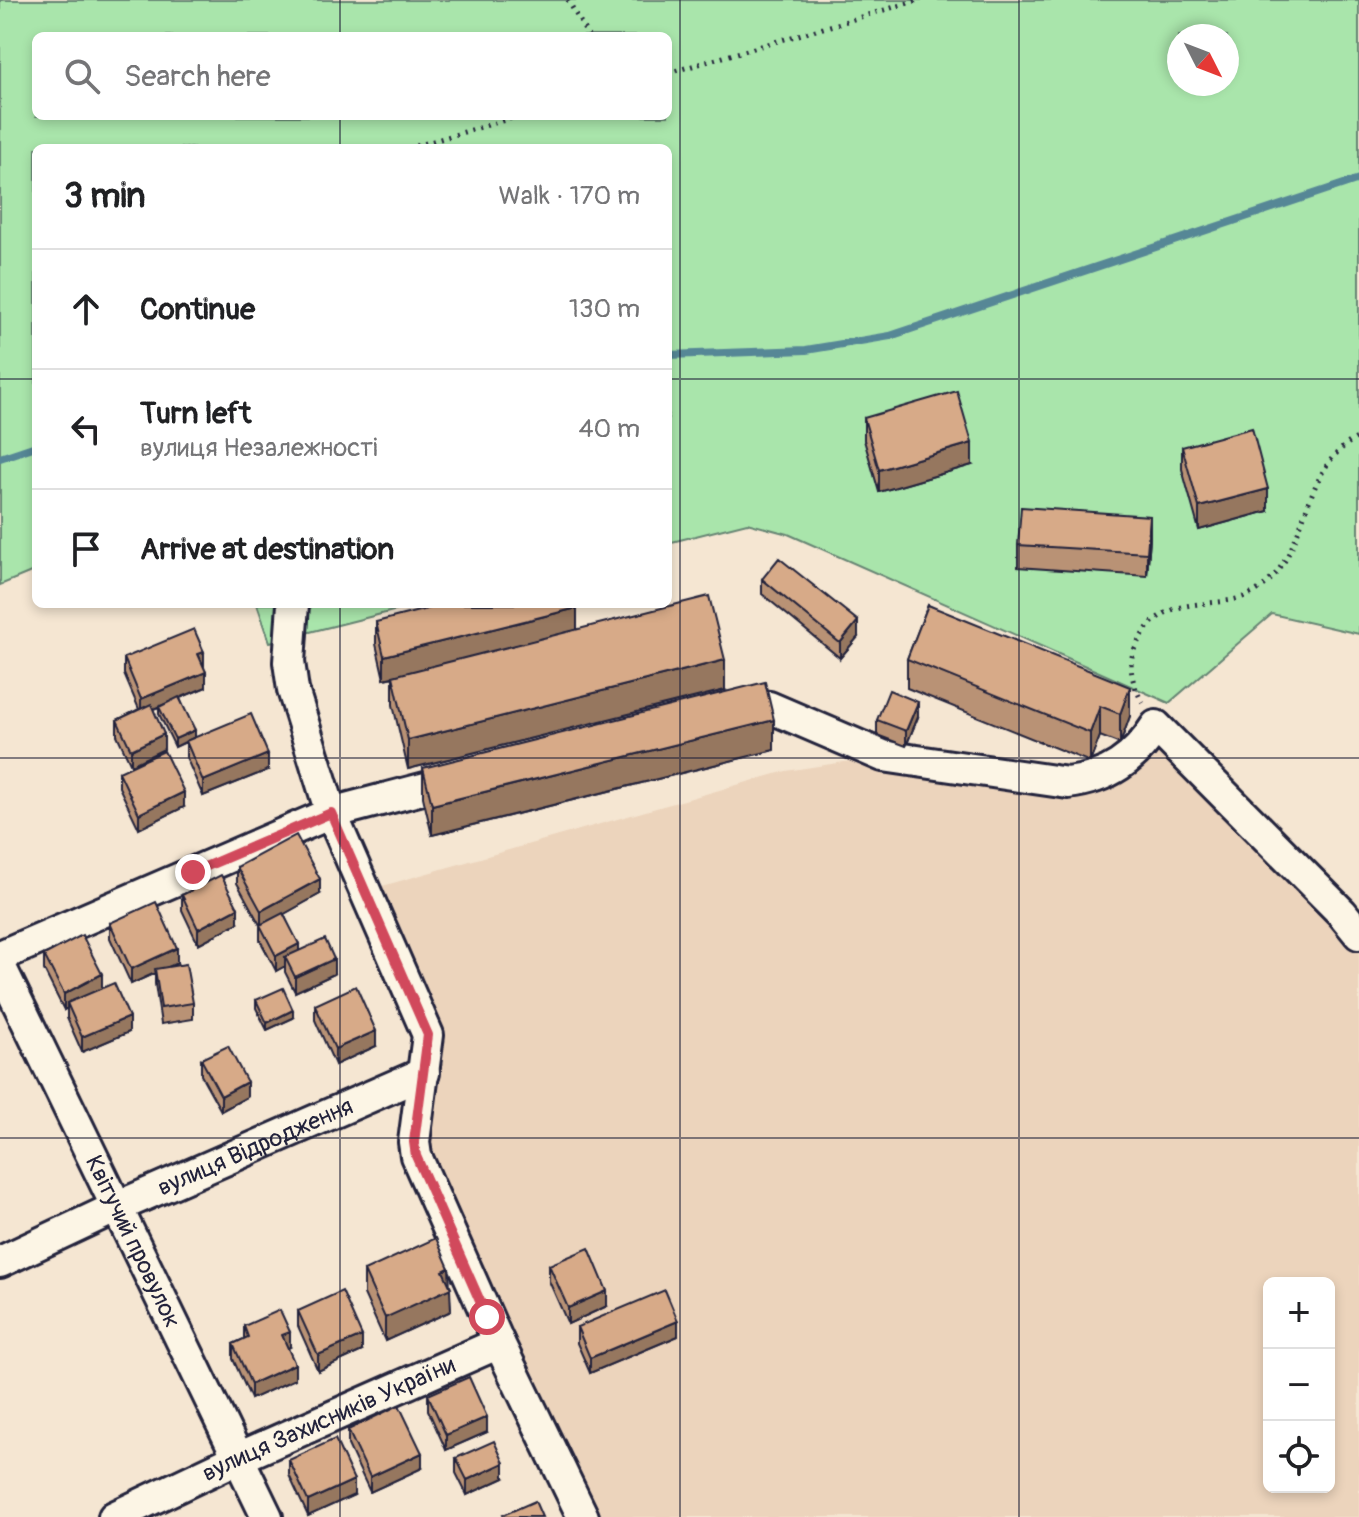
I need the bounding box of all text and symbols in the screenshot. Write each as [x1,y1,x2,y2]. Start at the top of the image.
north arrow [1167,24,1239,96]
search box [32,32,672,120]
icon: search [60,54,104,98]
text: Search here [124,58,271,95]
text: 3 min [64,175,146,218]
text: Walk · 170 m [499,180,640,212]
icon: ahead [64,287,108,331]
text: Continue [140,291,255,328]
text: 130 m [569,293,640,325]
text: Turn left [140,395,251,432]
icon: left [64,407,108,451]
text: 40 m [578,413,640,445]
text: вулиця Незалежності [140,432,378,464]
icon: arrive [64,527,108,571]
text: Arrive at destination [140,531,394,568]
route end [175,854,211,890]
street label: вулиця Відродження [153,1091,357,1202]
street label: Квітучий провулок [79,1150,188,1332]
map controls [1263,1277,1335,1493]
button: + [1263,1277,1335,1349]
route start [469,1299,505,1335]
button: − [1263,1349,1335,1421]
street label: вулиця Захисників України [197,1350,460,1488]
button: locate [1263,1421,1335,1493]

